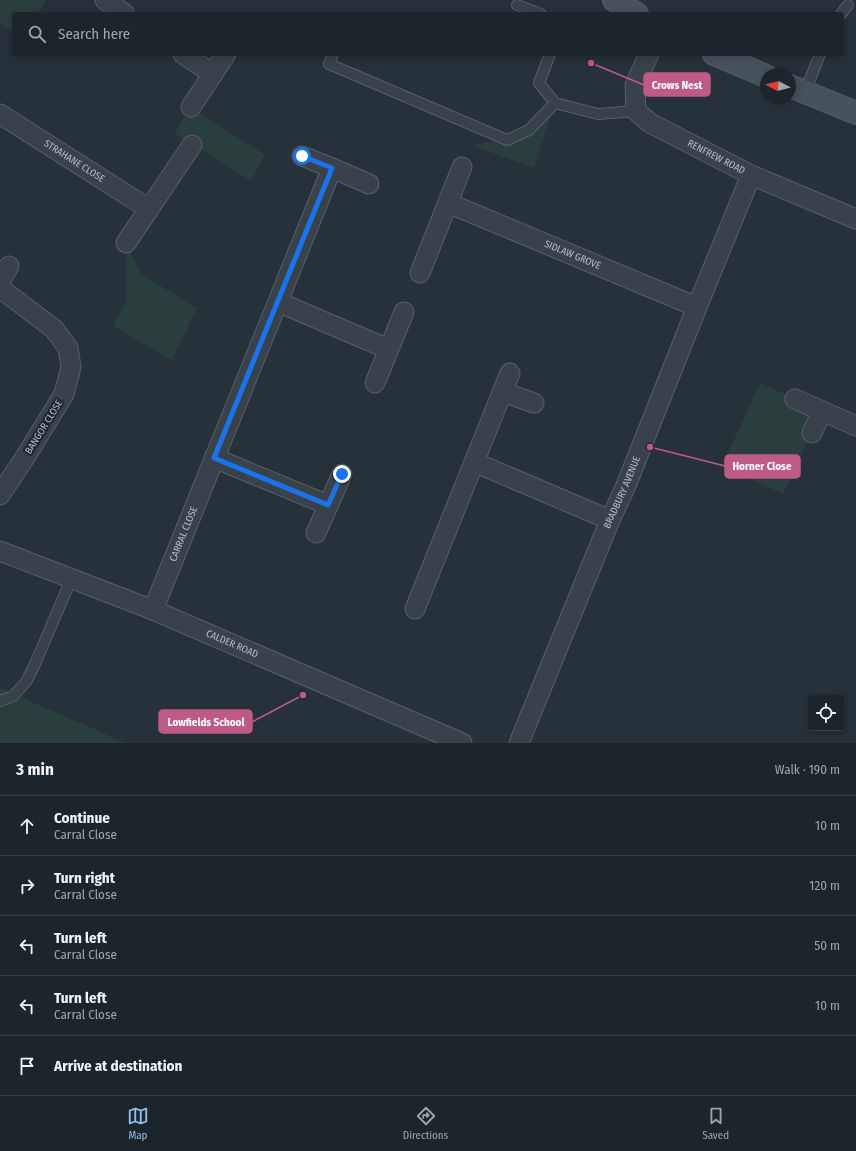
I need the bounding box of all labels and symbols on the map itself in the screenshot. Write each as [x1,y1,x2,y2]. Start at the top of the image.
north arrow [760,68,796,104]
callout: Crows Nest [644,73,710,96]
text: Crows Nest [652,79,702,92]
street label: RENFREW ROAD [685,137,747,177]
street label: STRAHANE CLOSE [42,138,107,185]
route start [293,147,311,165]
street label: SIDLAW GROVE [543,238,603,272]
street label: BANGOR CLOSE [23,397,66,456]
street label: BRADBURY AVENUE [601,454,643,530]
callout: Horner Close [725,455,800,478]
text: Horner Close [732,460,792,473]
route end [333,465,351,483]
street label: CARRAL CLOSE [167,504,200,563]
street label: CALDER ROAD [204,627,260,661]
callout: Lowfields School [159,710,252,733]
text: Lowfields School [168,716,245,729]

